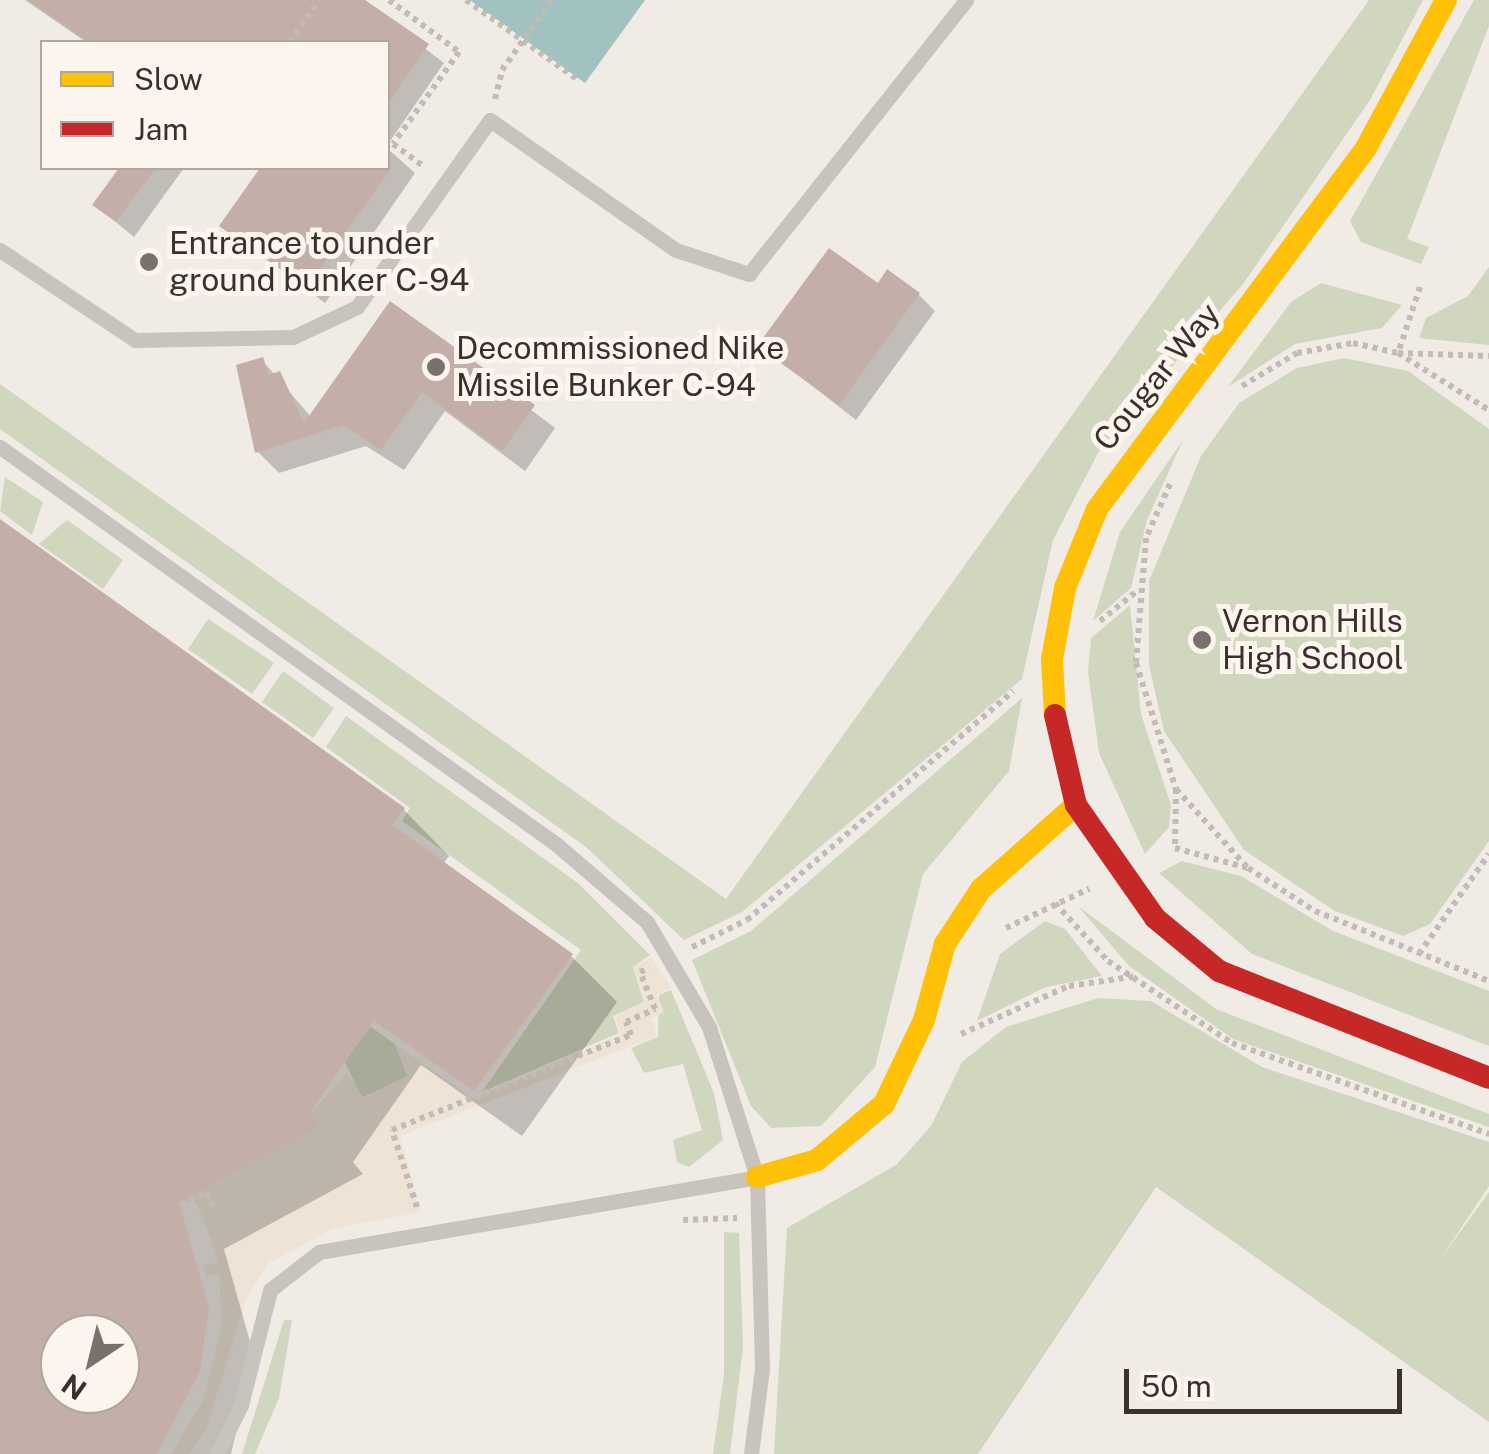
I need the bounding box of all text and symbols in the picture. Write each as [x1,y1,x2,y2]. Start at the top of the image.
legend [40,40,390,170]
text: Slow [134,61,203,97]
text: Jam [134,111,188,147]
place label: Entrance to under ground bunker C-94 [169,225,469,300]
marker: Entrance to under ground bunker C-94 [138,251,160,273]
street label: Cougar Way [1086,295,1228,459]
place label: Decommissioned Nike Missile Bunker C-94 [456,330,784,405]
marker: Decommissioned Nike Missile Bunker C-94 [425,356,447,378]
place label: Vernon Hills High School [1222,603,1403,678]
marker: Vernon Hills High School [1191,629,1213,651]
north arrow [40,1314,140,1414]
scale bar [1129,1349,1406,1411]
text: N [55,1368,92,1407]
text: 50 m [1141,1368,1212,1404]

